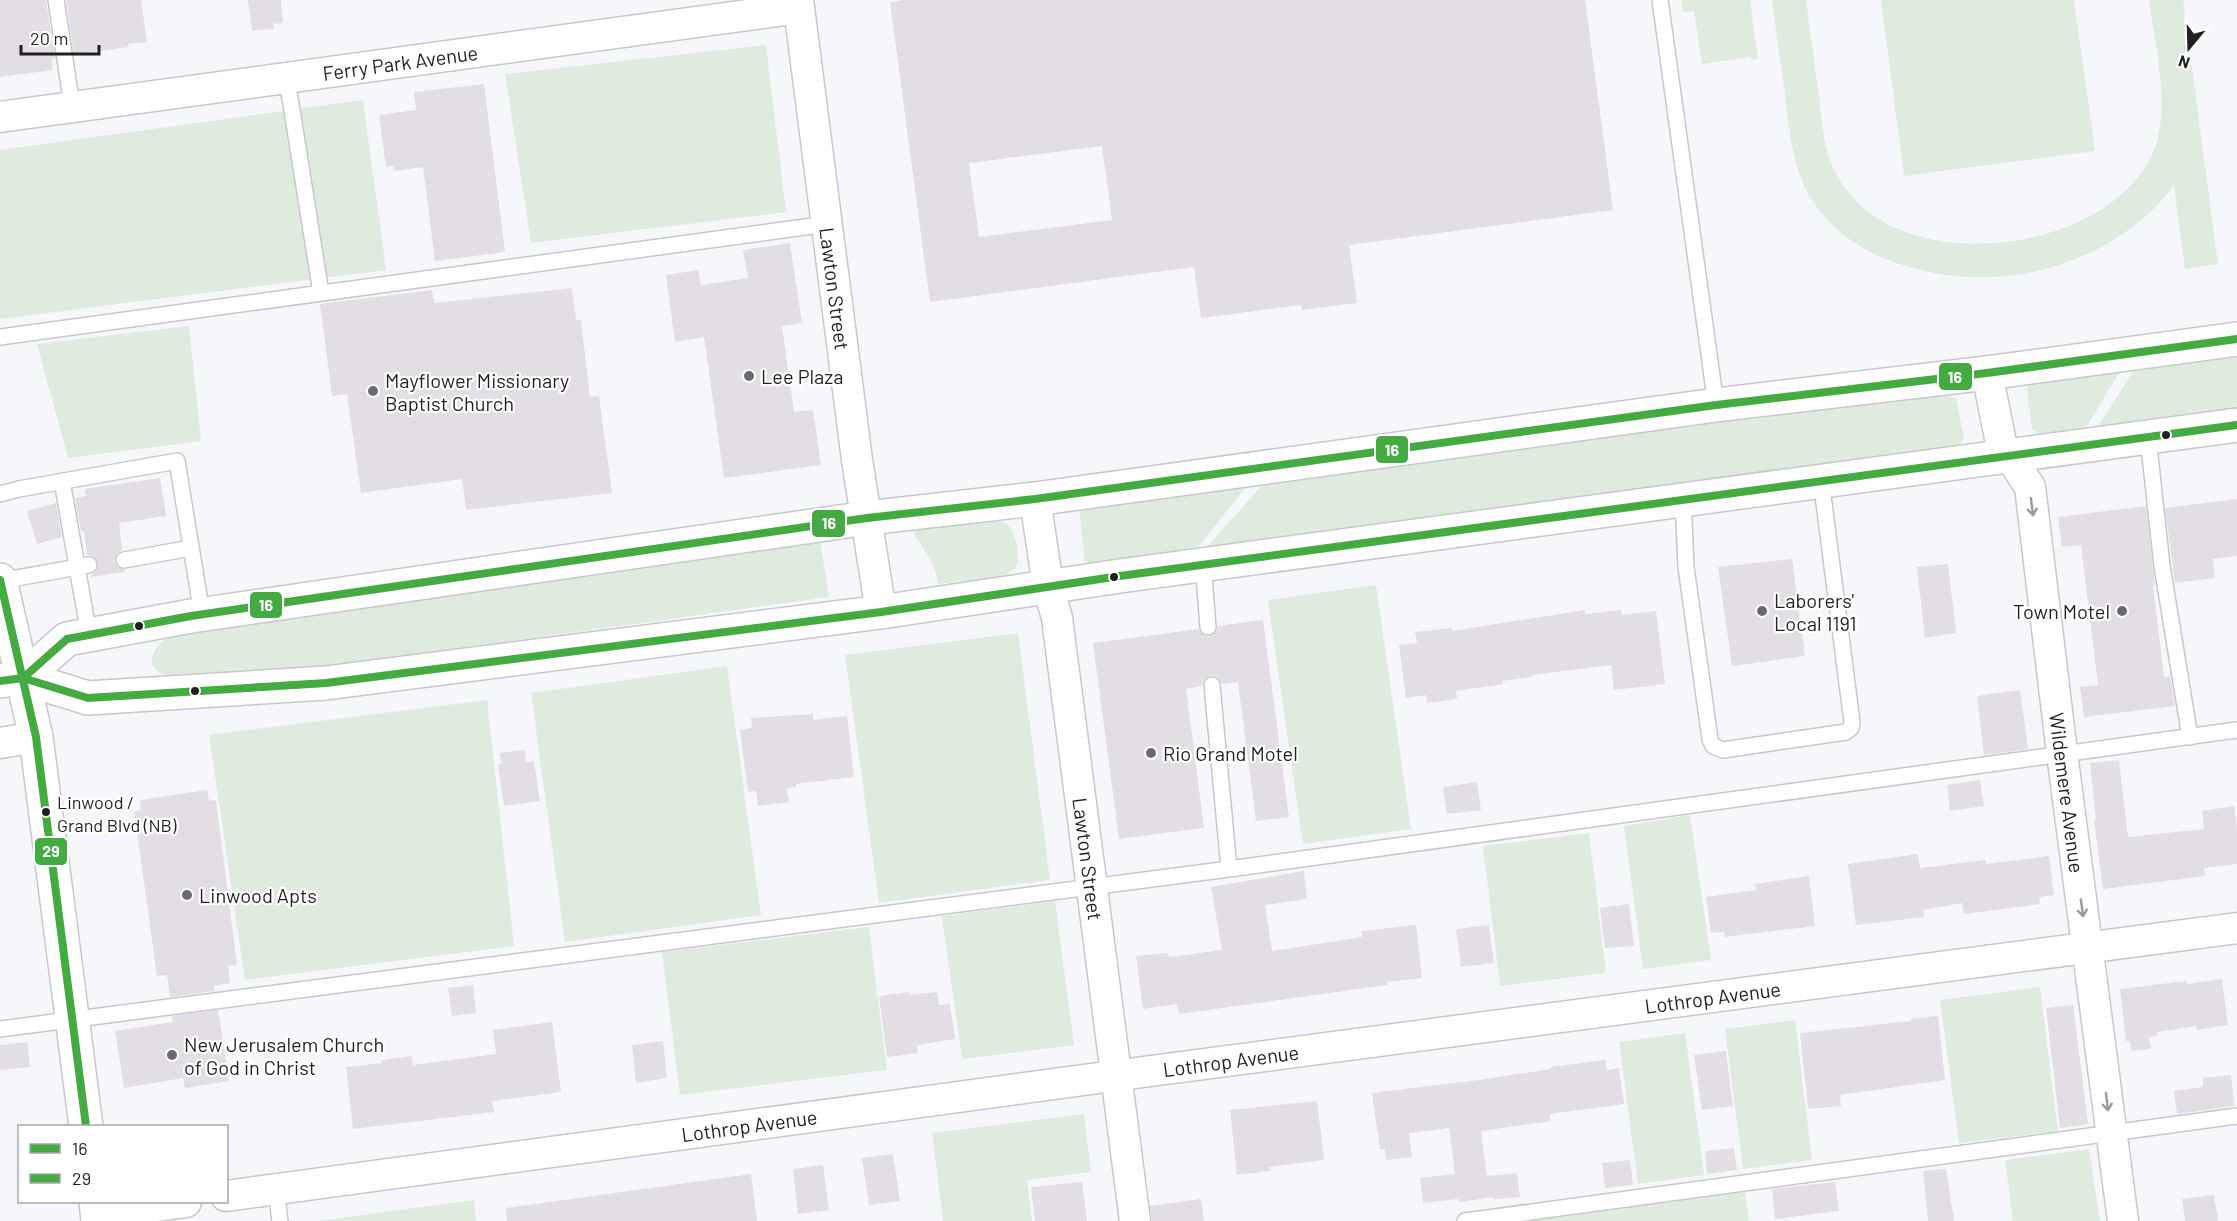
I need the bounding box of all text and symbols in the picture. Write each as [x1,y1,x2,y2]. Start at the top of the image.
scale bar [21,18,99,56]
north arrow [2159,18,2219,78]
text: 20 m [30,27,68,49]
street label: Ferry Park Avenue [321,40,479,85]
text: N [2176,52,2192,73]
street label: Lawton Street [815,226,855,351]
line badge: 16 [1938,362,1973,391]
place label: Lee Plaza [761,364,843,388]
text: 16 [1948,367,1963,386]
place label: Mayflower Missionary Baptist Church [385,368,569,415]
marker: Lee Plaza [742,369,756,383]
marker: Mayflower Missionary Baptist Church [366,384,380,398]
unlabelled marker [2160,429,2172,441]
line badge: 16 [1375,435,1409,464]
text: 16 [1385,440,1400,459]
one-way arrow [2027,496,2038,516]
line badge: 16 [811,509,846,538]
text: 16 [822,513,837,532]
unlabelled marker [1108,571,1120,583]
place label: Laborers' Local 1191 [1774,588,1857,635]
line badge: 16 [249,591,283,619]
text: 16 [259,595,274,614]
place label: Town Motel [2013,599,2110,623]
marker: Laborers' Local 1191 [1755,604,1769,618]
marker: Town Motel [2115,604,2129,618]
unlabelled marker [133,620,145,632]
unlabelled marker [189,685,201,697]
street label: Wildemere Avenue [2045,711,2090,874]
place label: Rio Grand Motel [1163,741,1298,765]
marker: Rio Grand Motel [1144,746,1158,760]
place label: Linwood / Grand Blvd (NB) [57,791,177,836]
street label: Lawton Street [1068,796,1108,921]
marker: Linwood / Grand Blvd (NB) [40,806,52,818]
line badge: 29 [34,837,68,866]
text: 29 [42,841,60,860]
place label: Linwood Apts [199,883,317,907]
marker: Linwood Apts [180,888,194,902]
one-way arrow [2077,898,2088,918]
street label: Lothrop Avenue [1643,976,1782,1018]
place label: New Jerusalem Church of God in Christ [184,1032,384,1079]
street label: Lothrop Avenue [1161,1040,1300,1081]
marker: New Jerusalem Church of God in Christ [165,1048,179,1062]
one-way arrow [2102,1091,2113,1111]
street label: Lothrop Avenue [680,1104,819,1146]
legend [18,1125,228,1203]
text: 16 [72,1137,88,1159]
text: 29 [72,1167,91,1189]

